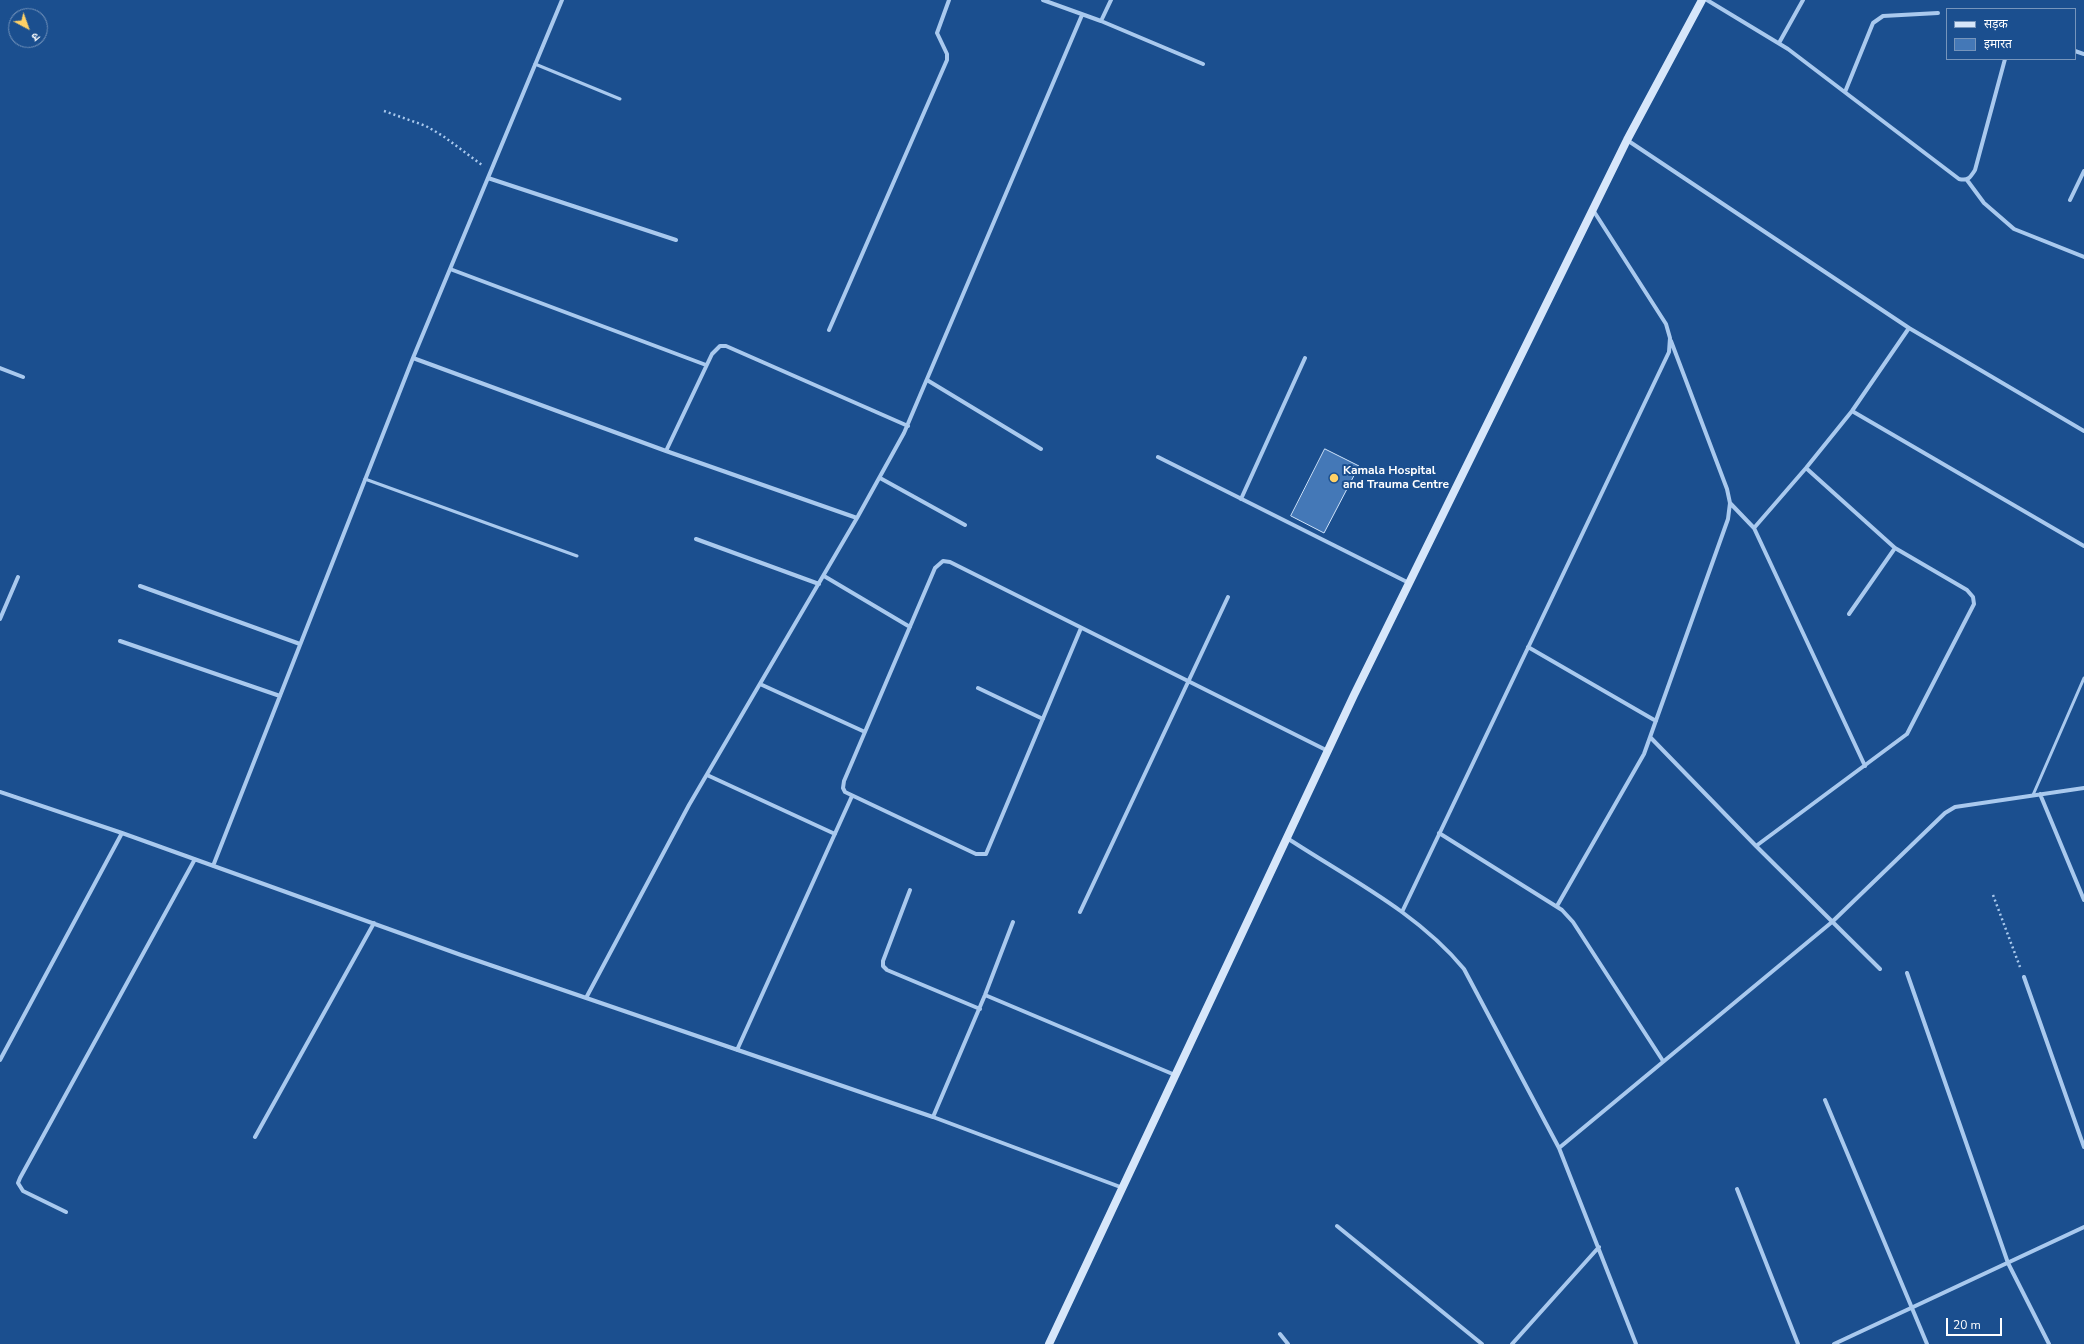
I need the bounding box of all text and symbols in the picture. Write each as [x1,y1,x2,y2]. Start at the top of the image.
north arrow [8,8,48,48]
legend [1946,8,2076,60]
text: सड़क [1984,16,2008,32]
text: उ [28,29,43,44]
text: इमारत [1984,36,2012,52]
place label: Kamala Hospital and Trauma Centre [1343,464,1449,492]
marker: Kamala Hospital and Trauma Centre [1328,472,1340,484]
scale bar [1948,1310,2004,1336]
text: 20 m [1953,1317,1981,1333]

